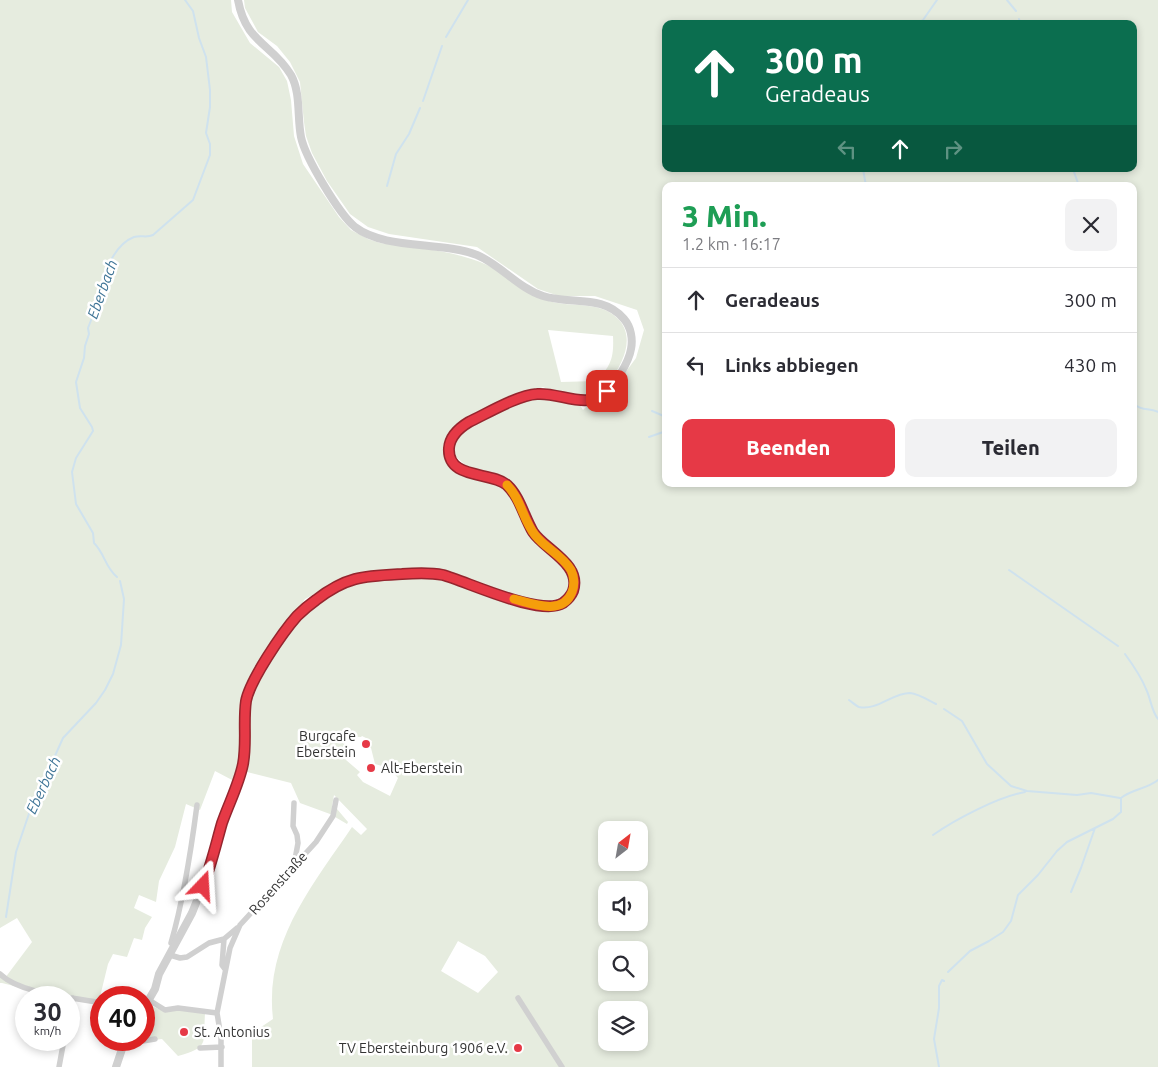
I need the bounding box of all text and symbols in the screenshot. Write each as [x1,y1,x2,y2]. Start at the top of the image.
icon: ahead [682,40,747,105]
text: 300 m [765,40,863,80]
text: Geradeaus [765,81,870,106]
icon: left [833,135,861,163]
icon: ahead [886,135,914,163]
icon: right [939,135,967,163]
text: 3 Min. [682,199,767,233]
button: close [1065,199,1117,251]
text: 1.2 km · 16:17 [682,235,781,253]
water label: Eberbach [84,257,120,321]
icon: ahead [682,286,710,314]
text: Geradeaus [725,289,820,311]
text: 300 m [1064,289,1117,311]
icon: left [682,351,710,379]
text: Links abbiegen [725,354,859,376]
text: 430 m [1064,354,1117,376]
pin [586,370,628,412]
icon: arrive [593,377,621,405]
button: Beenden [682,419,895,477]
button: Teilen [905,419,1117,477]
place label: Burgcafe Eberstein [296,728,356,760]
marker: Burgcafe Eberstein [360,738,372,750]
water label: Eberbach [22,754,64,816]
place label: Alt-Eberstein [381,760,463,776]
marker: Alt-Eberstein [365,762,377,774]
north arrow [598,821,648,871]
map controls [598,821,648,1051]
street label: Rosenstraße [246,848,310,918]
position arrow [176,859,228,911]
button: sound [598,881,648,931]
button: search [598,941,648,991]
speed limit sign: 40 [90,986,155,1051]
text: 30 [33,998,62,1026]
button: layers [598,1001,648,1051]
text: km/h [34,1024,61,1037]
place label: St. Antonius [194,1024,270,1040]
marker: St. Antonius [178,1026,190,1038]
place label: TV Ebersteinburg 1906 e.V. [339,1040,508,1056]
marker: TV Ebersteinburg 1906 e.V. [512,1042,524,1054]

